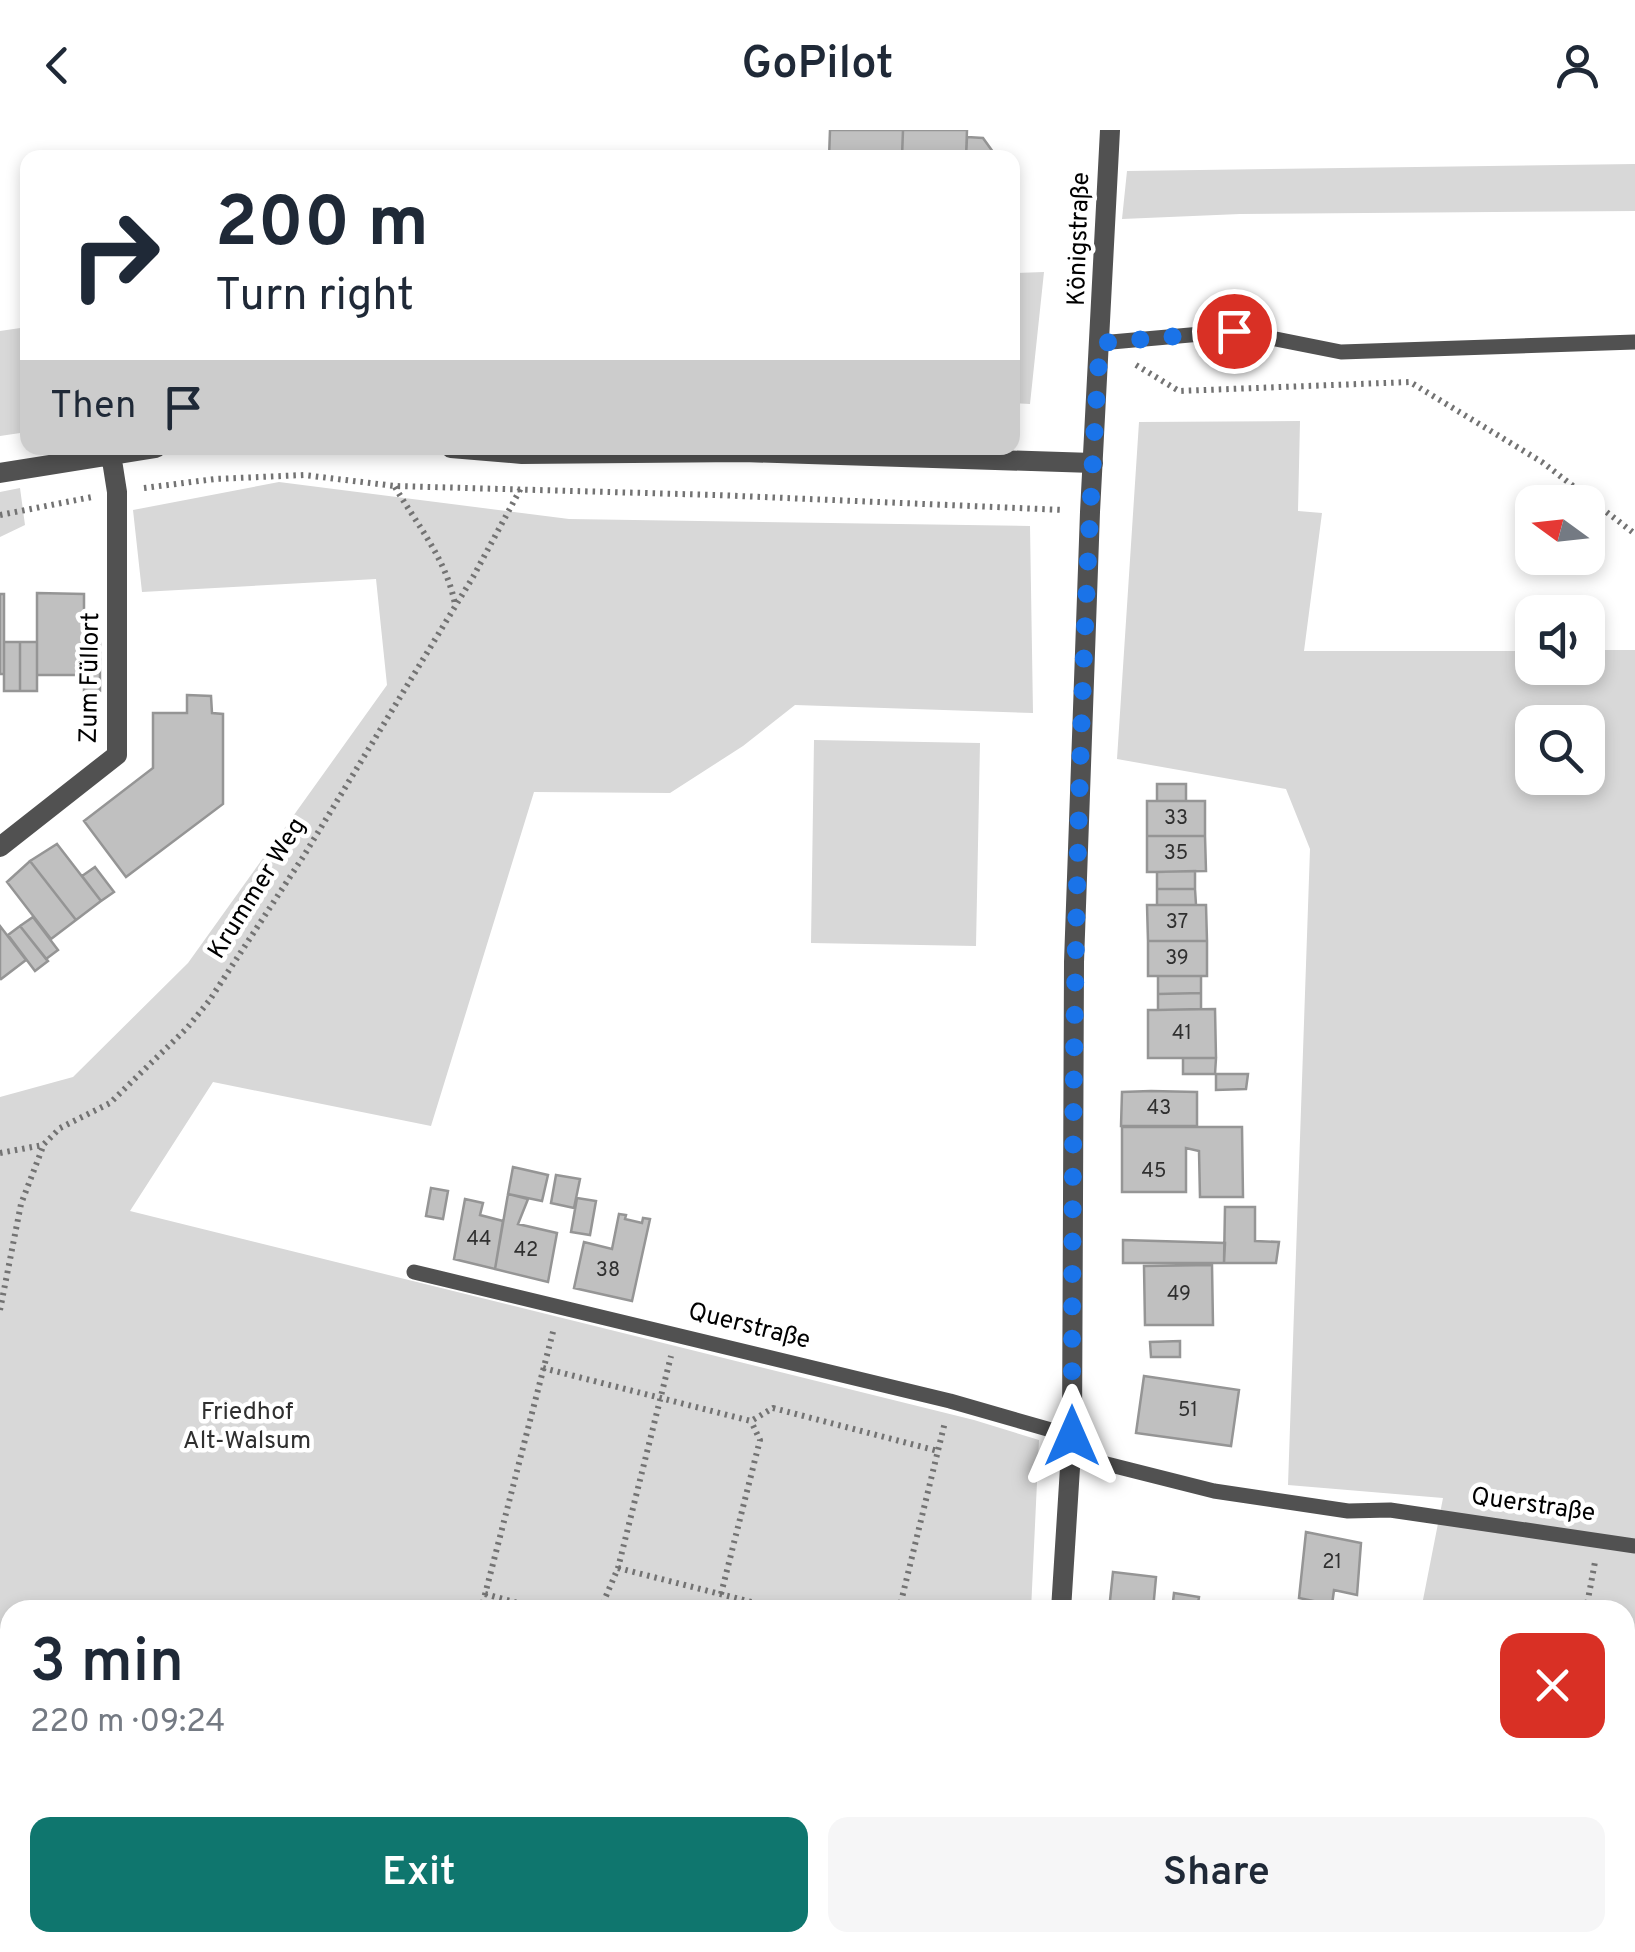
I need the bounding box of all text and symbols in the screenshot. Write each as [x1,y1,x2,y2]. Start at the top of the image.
text: GoPilot [741,37,894,94]
icon: back [30,38,85,93]
icon: person [1550,38,1605,93]
street label: Königstraße [1062,171,1098,307]
text: 200 m [215,182,429,271]
icon: right [50,190,180,320]
text: Turn right [215,269,414,326]
pin [1192,289,1277,374]
icon: arrive [1207,304,1262,359]
icon: arrive [156,380,211,435]
text: Then [50,383,136,432]
north arrow [1515,485,1605,575]
map controls [1515,485,1605,795]
button: sound [1515,595,1605,685]
street label: Zum Füllort [74,612,108,744]
button: search [1515,705,1605,795]
house number: 33 [1164,806,1188,832]
street label: Krummer Weg [202,812,314,966]
house number: 35 [1164,841,1188,867]
house number: 37 [1166,910,1188,936]
house number: 39 [1165,946,1189,972]
house number: 41 [1172,1021,1192,1047]
house number: 43 [1147,1096,1171,1122]
house number: 45 [1142,1159,1166,1185]
house number: 44 [467,1227,491,1253]
house number: 42 [514,1238,538,1264]
house number: 38 [596,1258,620,1284]
house number: 49 [1167,1282,1191,1308]
street label: Querstraße [685,1296,813,1358]
position arrow [1020,1384,1124,1488]
park label: Friedhof Alt-Walsum [183,1397,311,1458]
house number: 51 [1178,1398,1198,1424]
street label: Querstraße [1469,1481,1597,1531]
house number: 21 [1322,1550,1342,1576]
text: 3 min [30,1627,184,1703]
button: close [1500,1633,1605,1738]
text: 220 m · 09:24 [30,1703,225,1743]
button: Exit [30,1817,808,1932]
button: Share [828,1817,1605,1932]

